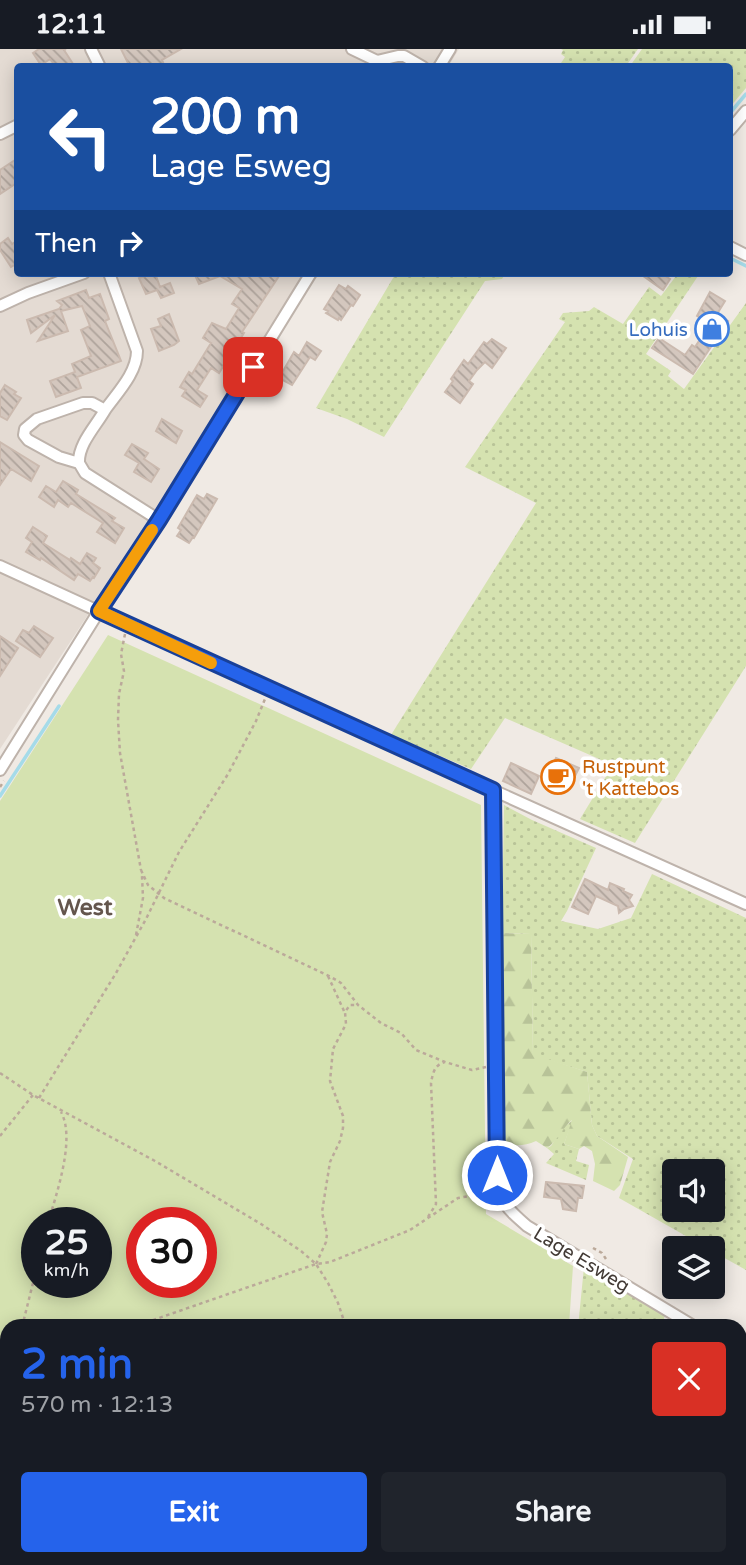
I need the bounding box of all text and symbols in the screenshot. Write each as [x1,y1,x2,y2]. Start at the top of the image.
text: 12:11 [35,9,107,40]
text: 200 m [150,88,300,147]
icon: left [35,91,126,182]
text: Lage Esweg [150,148,332,186]
icon: right [111,224,149,262]
text: Then [35,228,97,259]
shop icon: Lohuis [693,310,731,348]
place label: Lohuis [629,319,688,341]
pin [223,337,283,397]
icon: arrive [234,348,272,386]
place label: Rustpunt 't Kattebos [582,756,679,800]
cafe icon: Rustpunt 't Kattebos [539,758,577,796]
district label: West [58,894,113,922]
position arrow [460,1138,534,1212]
map controls [662,1159,725,1299]
button: sound [662,1159,725,1222]
speed limit sign: 30 [126,1207,217,1298]
text: 25 [45,1222,88,1264]
street label: Lage Esweg [530,1223,633,1297]
button: layers [662,1236,725,1299]
text: km/h [44,1259,89,1281]
text: 2 min [21,1339,133,1390]
button: close [652,1342,726,1416]
text: 570 m · 12:13 [21,1391,173,1419]
button: Exit [21,1472,367,1552]
button: Share [381,1472,726,1552]

